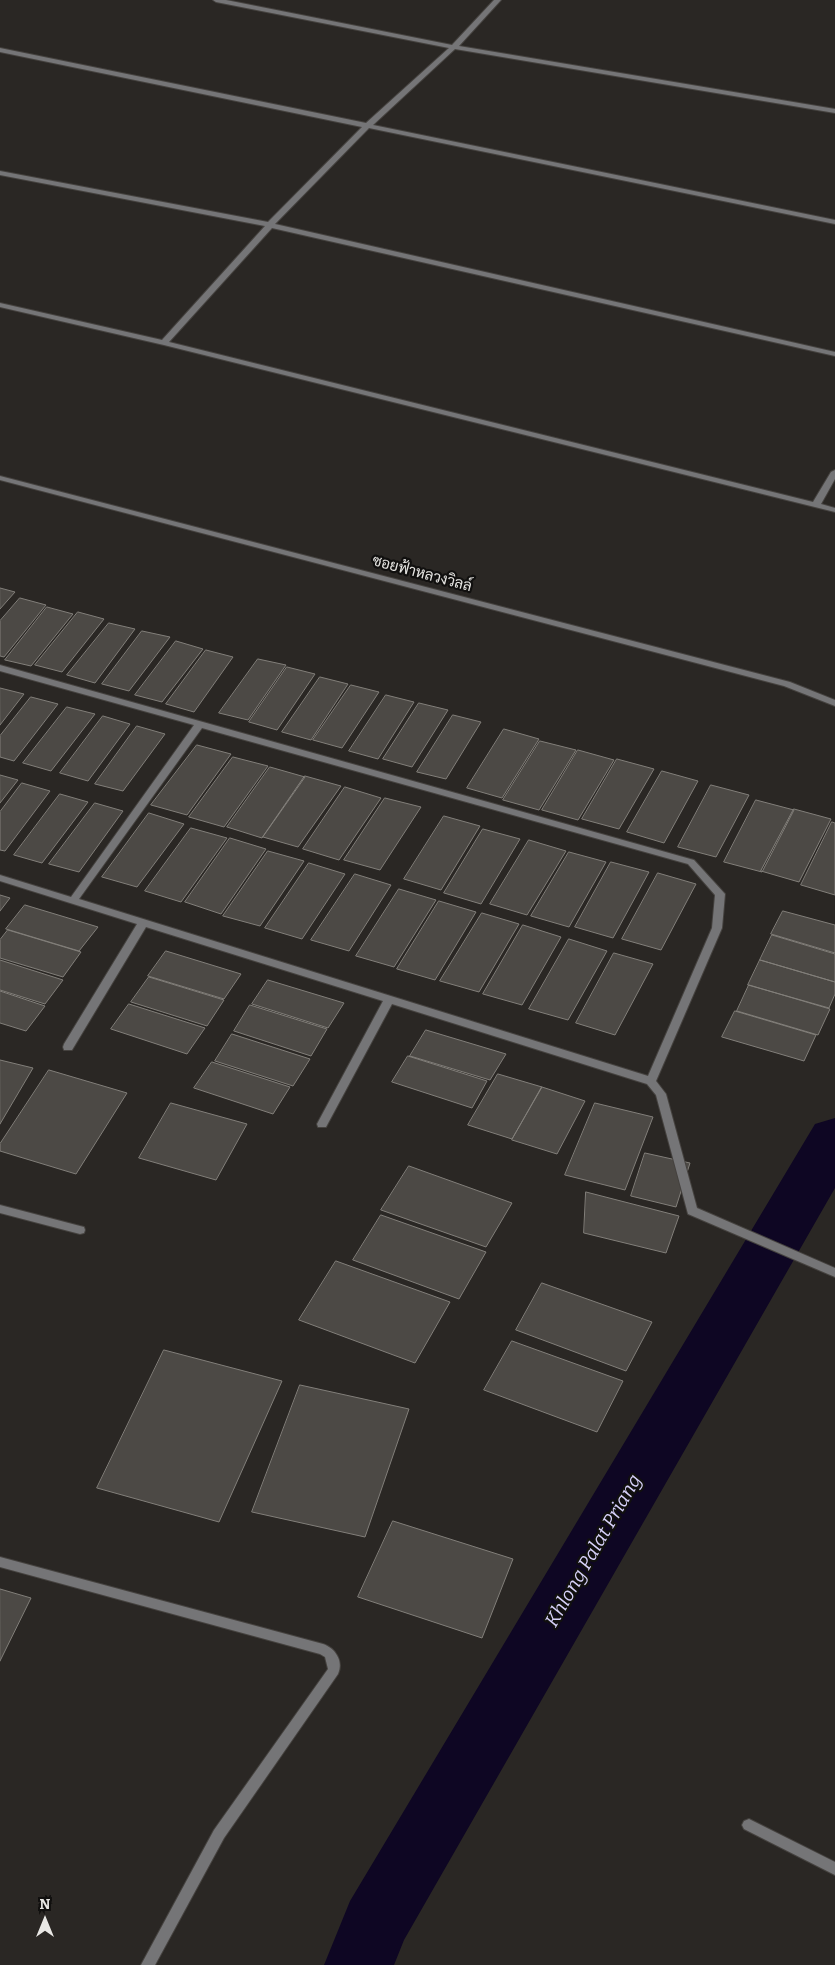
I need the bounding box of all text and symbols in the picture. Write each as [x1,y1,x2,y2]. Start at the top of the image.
street label: ซอยฟ้าหลวงวิลล์ [370,552,474,596]
water label: Khlong Palat Priang [541,1471,647,1631]
north arrow [20,1895,70,1945]
text: N [40,1896,50,1913]

